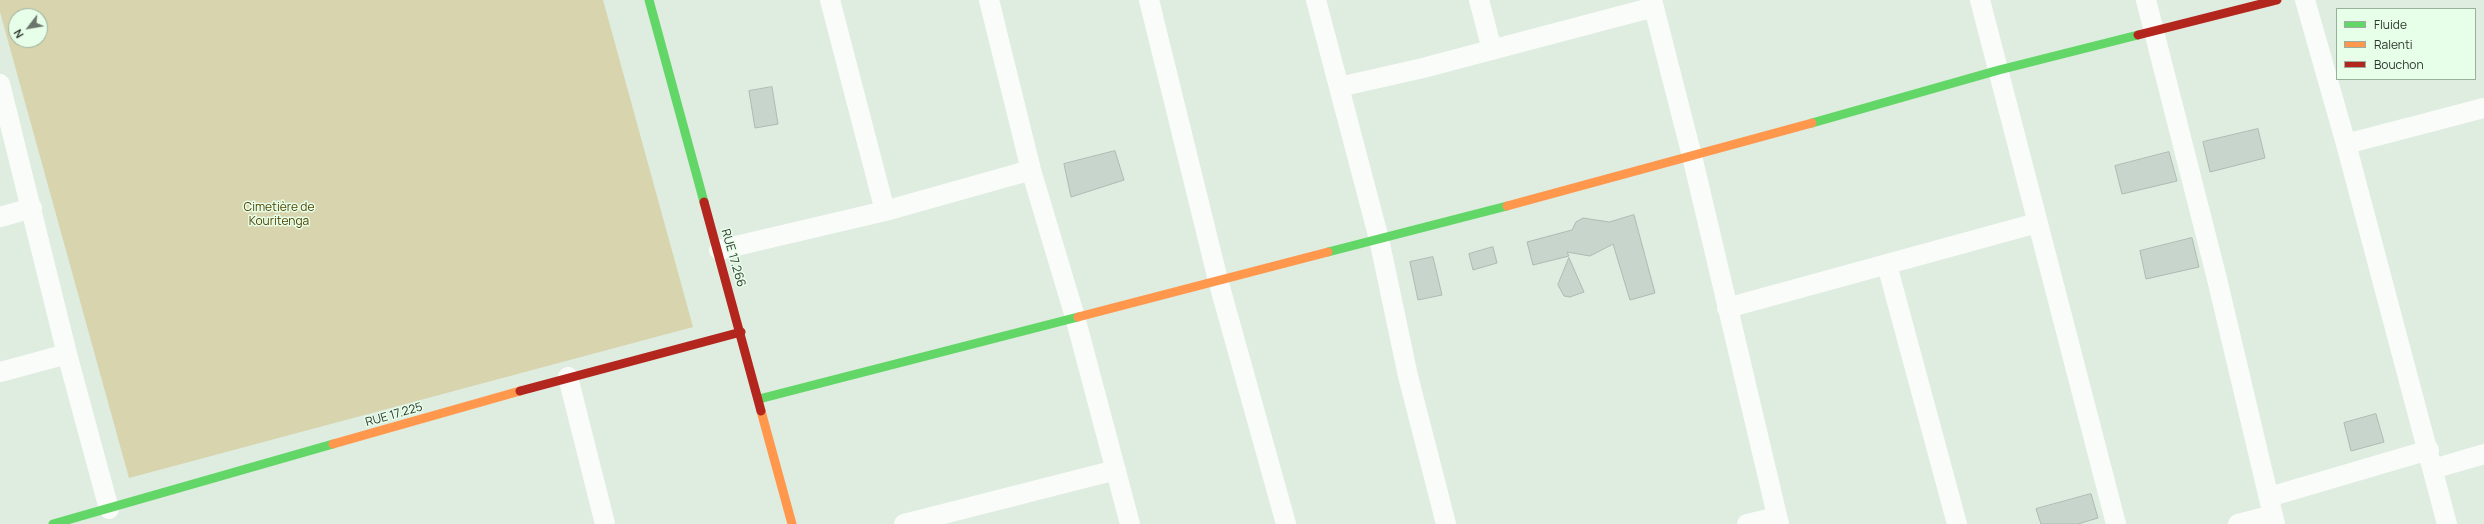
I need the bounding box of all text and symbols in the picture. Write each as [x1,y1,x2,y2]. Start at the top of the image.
north arrow [8,8,48,48]
legend [2336,8,2476,80]
text: Fluide [2374,16,2407,33]
text: N [10,27,27,41]
text: Ralenti [2374,36,2413,53]
text: Bouchon [2374,56,2424,73]
park label: Cimetière de Kouritenga [244,201,314,229]
street label: RUE 17.266 [718,227,748,289]
street label: RUE 17.225 [364,400,424,430]

